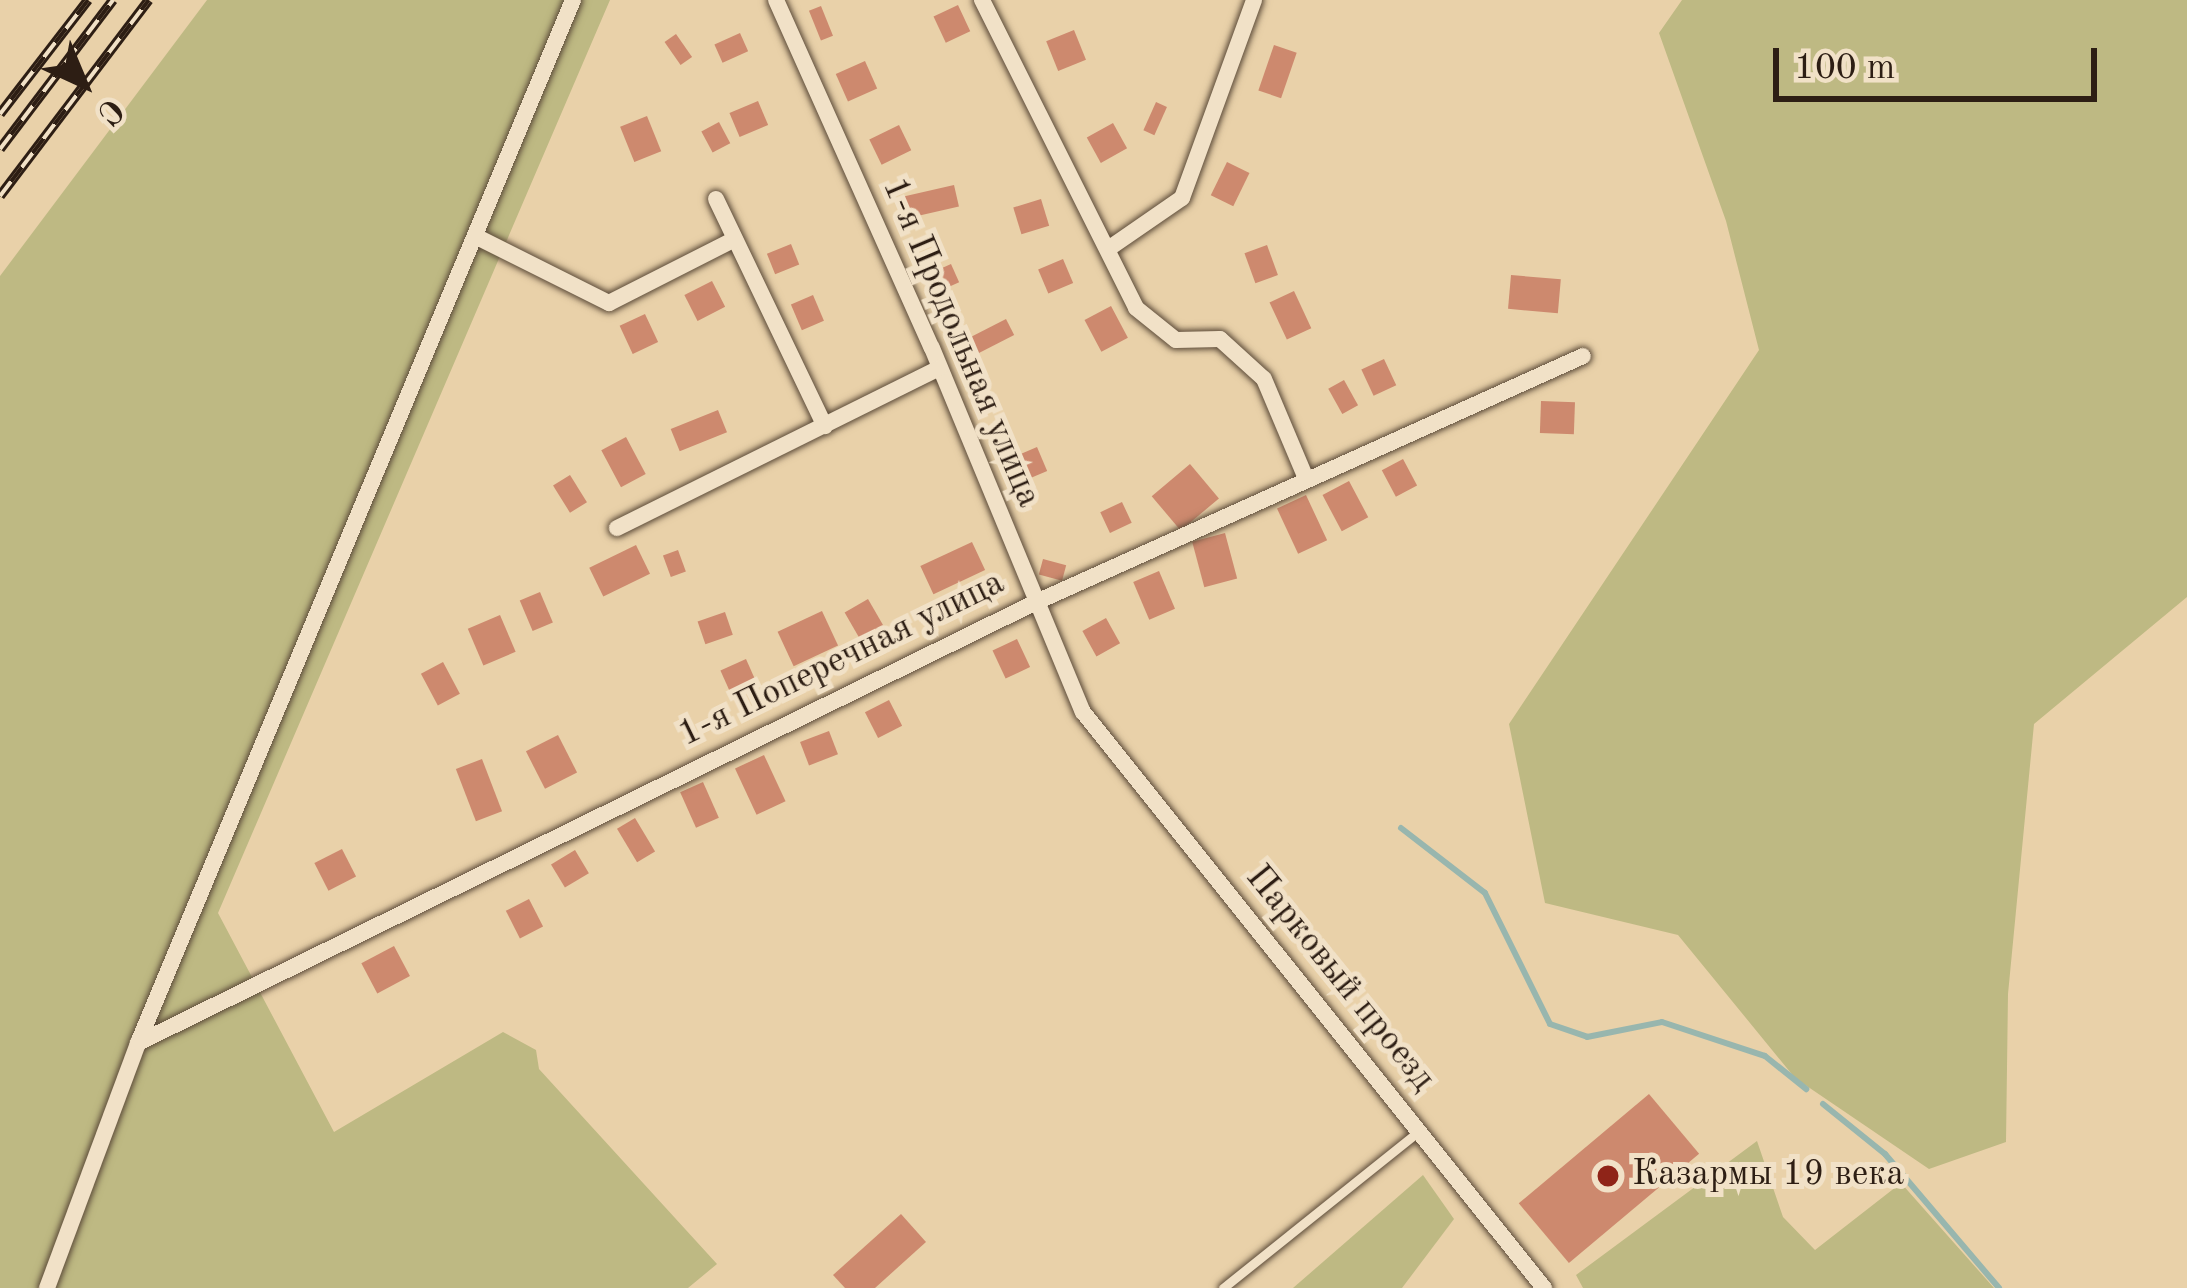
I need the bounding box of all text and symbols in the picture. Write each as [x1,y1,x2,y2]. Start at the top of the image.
north arrow [24,24,144,144]
scale bar [1779,24,2103,98]
text: 100 m [1794,51,1895,87]
text: С [90,91,129,130]
street label: 1-я Продольная улица [871,172,1049,514]
street label: 1-я Поперечная улица [672,562,1012,758]
street label: Парковый проезд [1235,858,1443,1100]
place label: Казармы 19 века [1632,1154,1904,1198]
marker: Казармы 19 века [1595,1163,1621,1189]

